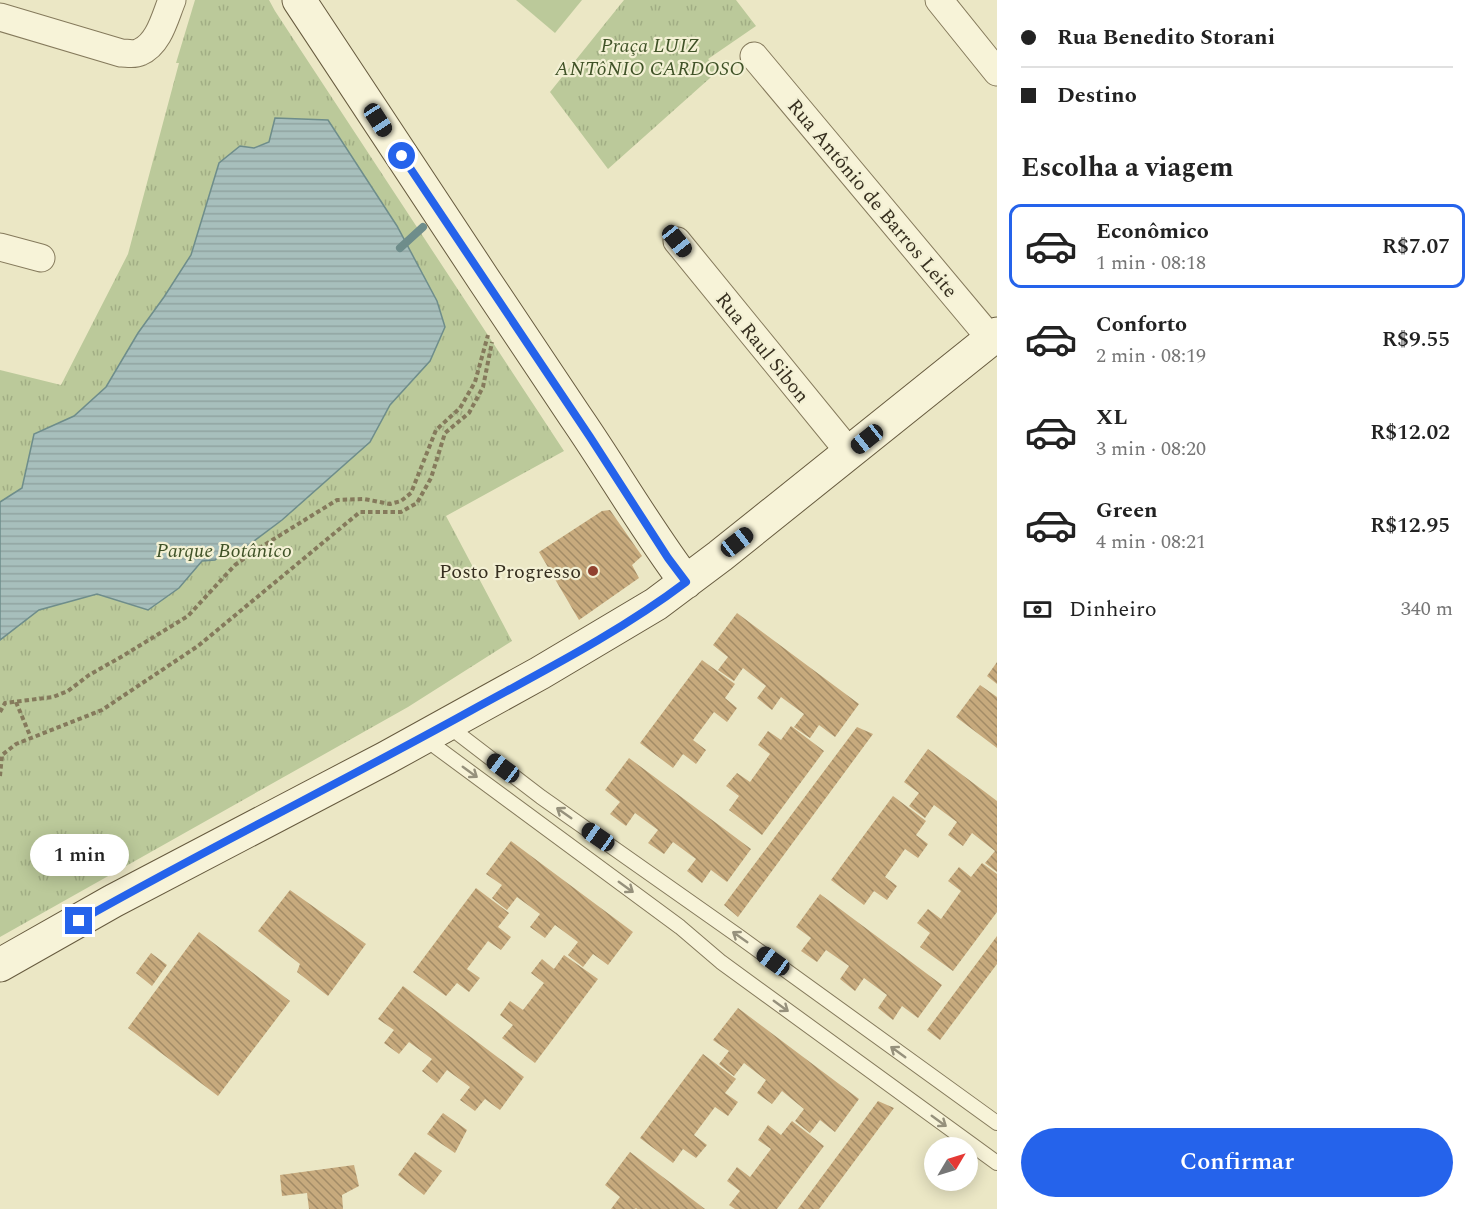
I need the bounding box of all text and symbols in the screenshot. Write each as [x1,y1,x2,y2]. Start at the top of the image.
text: Rua Benedito Storani [1057,21,1275,54]
park label: Praça LUIZ ANTôNIO CARDOSO [554,31,745,84]
text: Destino [1057,79,1137,112]
street label: Rua Antônio de Barros Leite [780,93,965,305]
car [361,100,395,140]
route start [388,142,415,169]
text: Escolha a viagem [1021,147,1234,189]
text: Econômico [1096,215,1209,248]
icon: car [1024,219,1078,273]
car [659,221,695,261]
text: R$7.07 [1382,230,1450,263]
text: 1 min · 08:18 [1096,248,1206,278]
street label: Rua Raul Sibon [708,286,816,410]
text: Conforto [1096,308,1187,341]
icon: car [1024,312,1078,366]
text: R$9.55 [1382,323,1450,356]
text: 2 min · 08:19 [1096,341,1206,371]
text: XL [1096,401,1127,434]
icon: car [1024,405,1078,459]
text: R$12.02 [1370,416,1450,449]
car [847,421,887,457]
text: 3 min · 08:20 [1096,434,1206,464]
text: Green [1096,494,1158,527]
icon: car [1024,498,1078,552]
text: R$12.95 [1370,509,1450,542]
car [717,524,757,560]
text: 4 min · 08:21 [1096,527,1206,557]
park label: Parque Botânico [156,536,292,566]
place label: Posto Progresso [439,557,581,587]
marker: Posto Progresso [586,564,600,578]
icon: cash [1021,593,1054,626]
text: Dinheiro [1069,593,1157,626]
text: 340 m [1401,594,1453,624]
car [483,750,523,786]
one-way arrow [461,765,477,778]
one-way arrow [556,807,572,819]
car [578,819,618,855]
callout: 1 min [29,834,128,876]
text: 1 min [54,840,105,870]
one-way arrow [618,881,634,894]
route end [65,907,92,934]
one-way arrow [733,931,749,944]
car [753,943,793,979]
one-way arrow [773,1000,789,1012]
one-way arrow [891,1046,907,1058]
one-way arrow [930,1114,946,1127]
button: Confirmar [1021,1128,1453,1197]
north arrow [924,1137,978,1191]
map controls [924,1137,978,1191]

